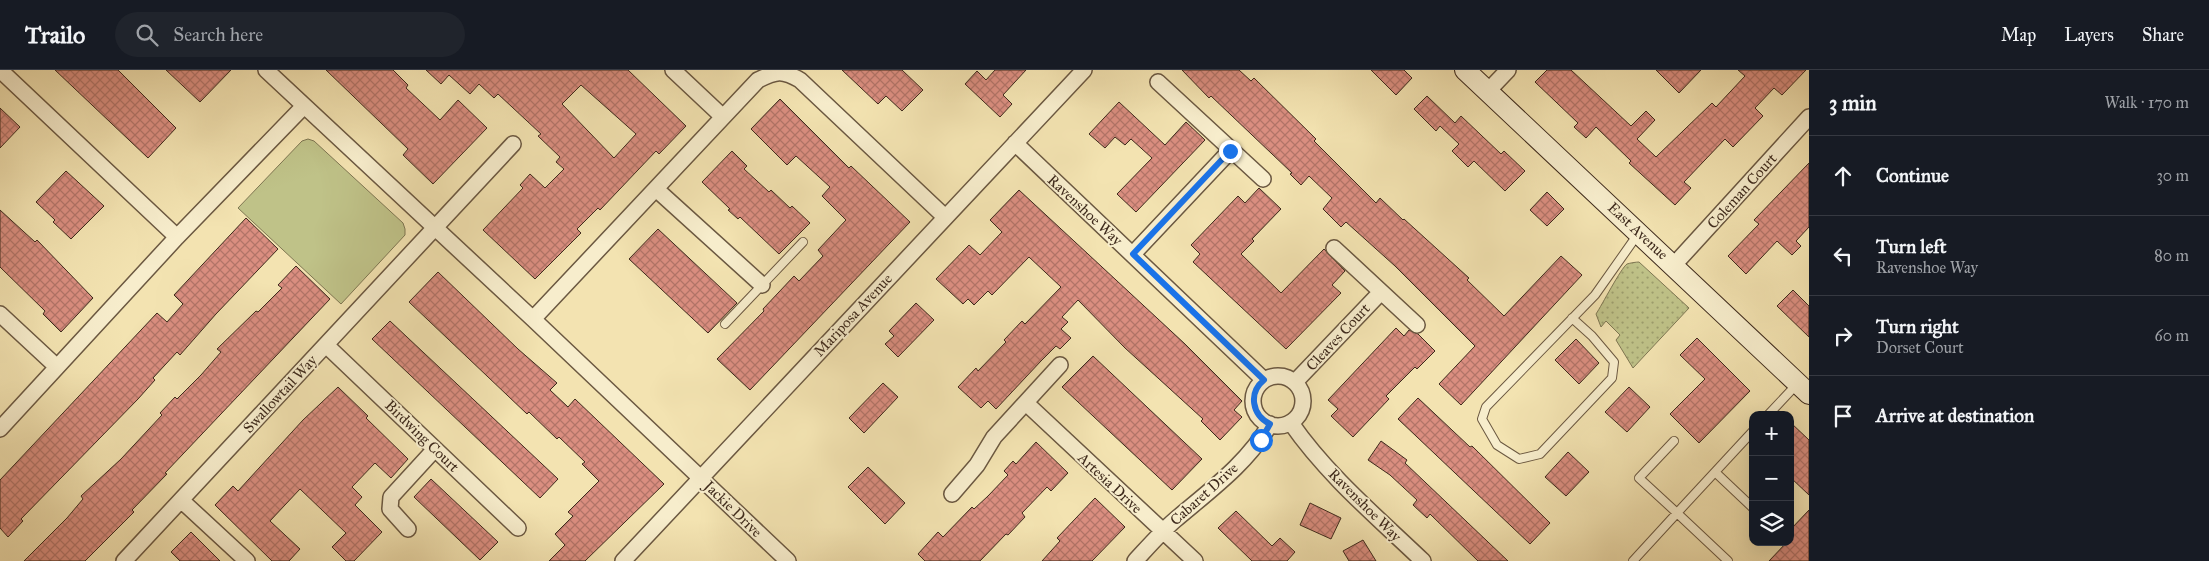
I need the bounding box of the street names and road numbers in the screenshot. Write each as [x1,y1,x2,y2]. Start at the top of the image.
street label: Coleman Court [1703,149,1781,232]
street label: Ravenshoe Way [1044,171,1127,250]
street label: East Avenue [1604,198,1672,264]
street label: Mariposa Avenue [810,270,896,360]
street label: Cleaves Court [1302,299,1374,374]
street label: Swallowtail Way [239,351,321,437]
street label: Birdwing Court [381,396,463,476]
street label: Artesia Drive [1073,448,1146,517]
street label: Cabaret Drive [1166,459,1242,529]
street label: Ravenshoe Way [1325,465,1406,546]
street label: Jackie Drive [698,476,766,542]

